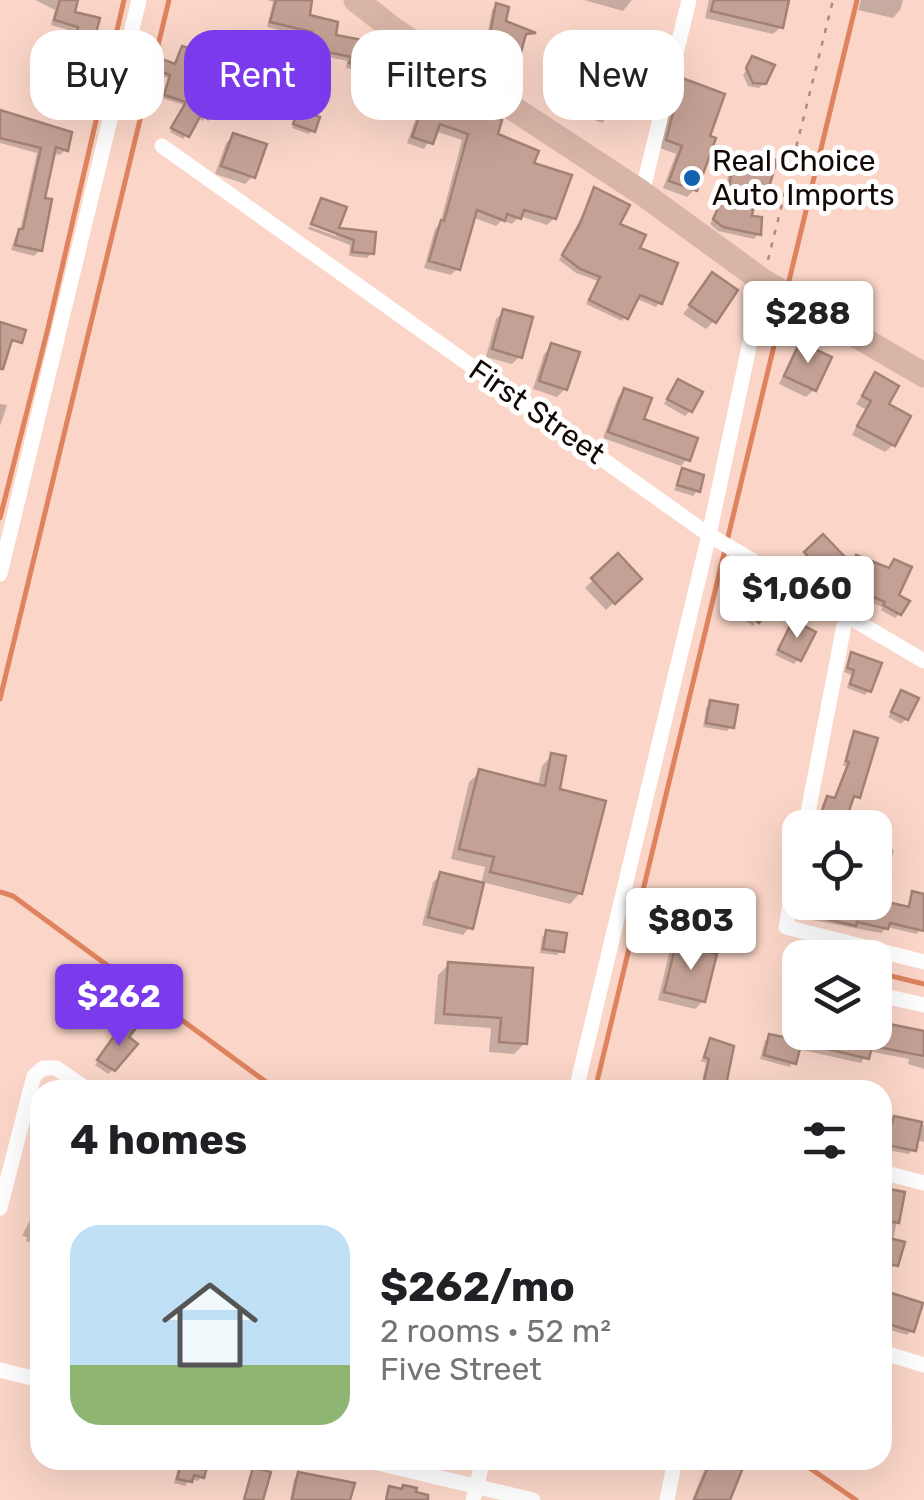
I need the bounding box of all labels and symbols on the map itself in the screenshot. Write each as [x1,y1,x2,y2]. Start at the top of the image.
place label: Real Choice Auto Imports [712,143,895,213]
marker: Real Choice Auto Imports [681,167,703,189]
pin: $288 [749,281,867,366]
street label: First Street [462,352,612,472]
pin: $1,060 [716,556,878,641]
pin: $803 [632,888,750,973]
pin: $262 [60,964,178,1049]

